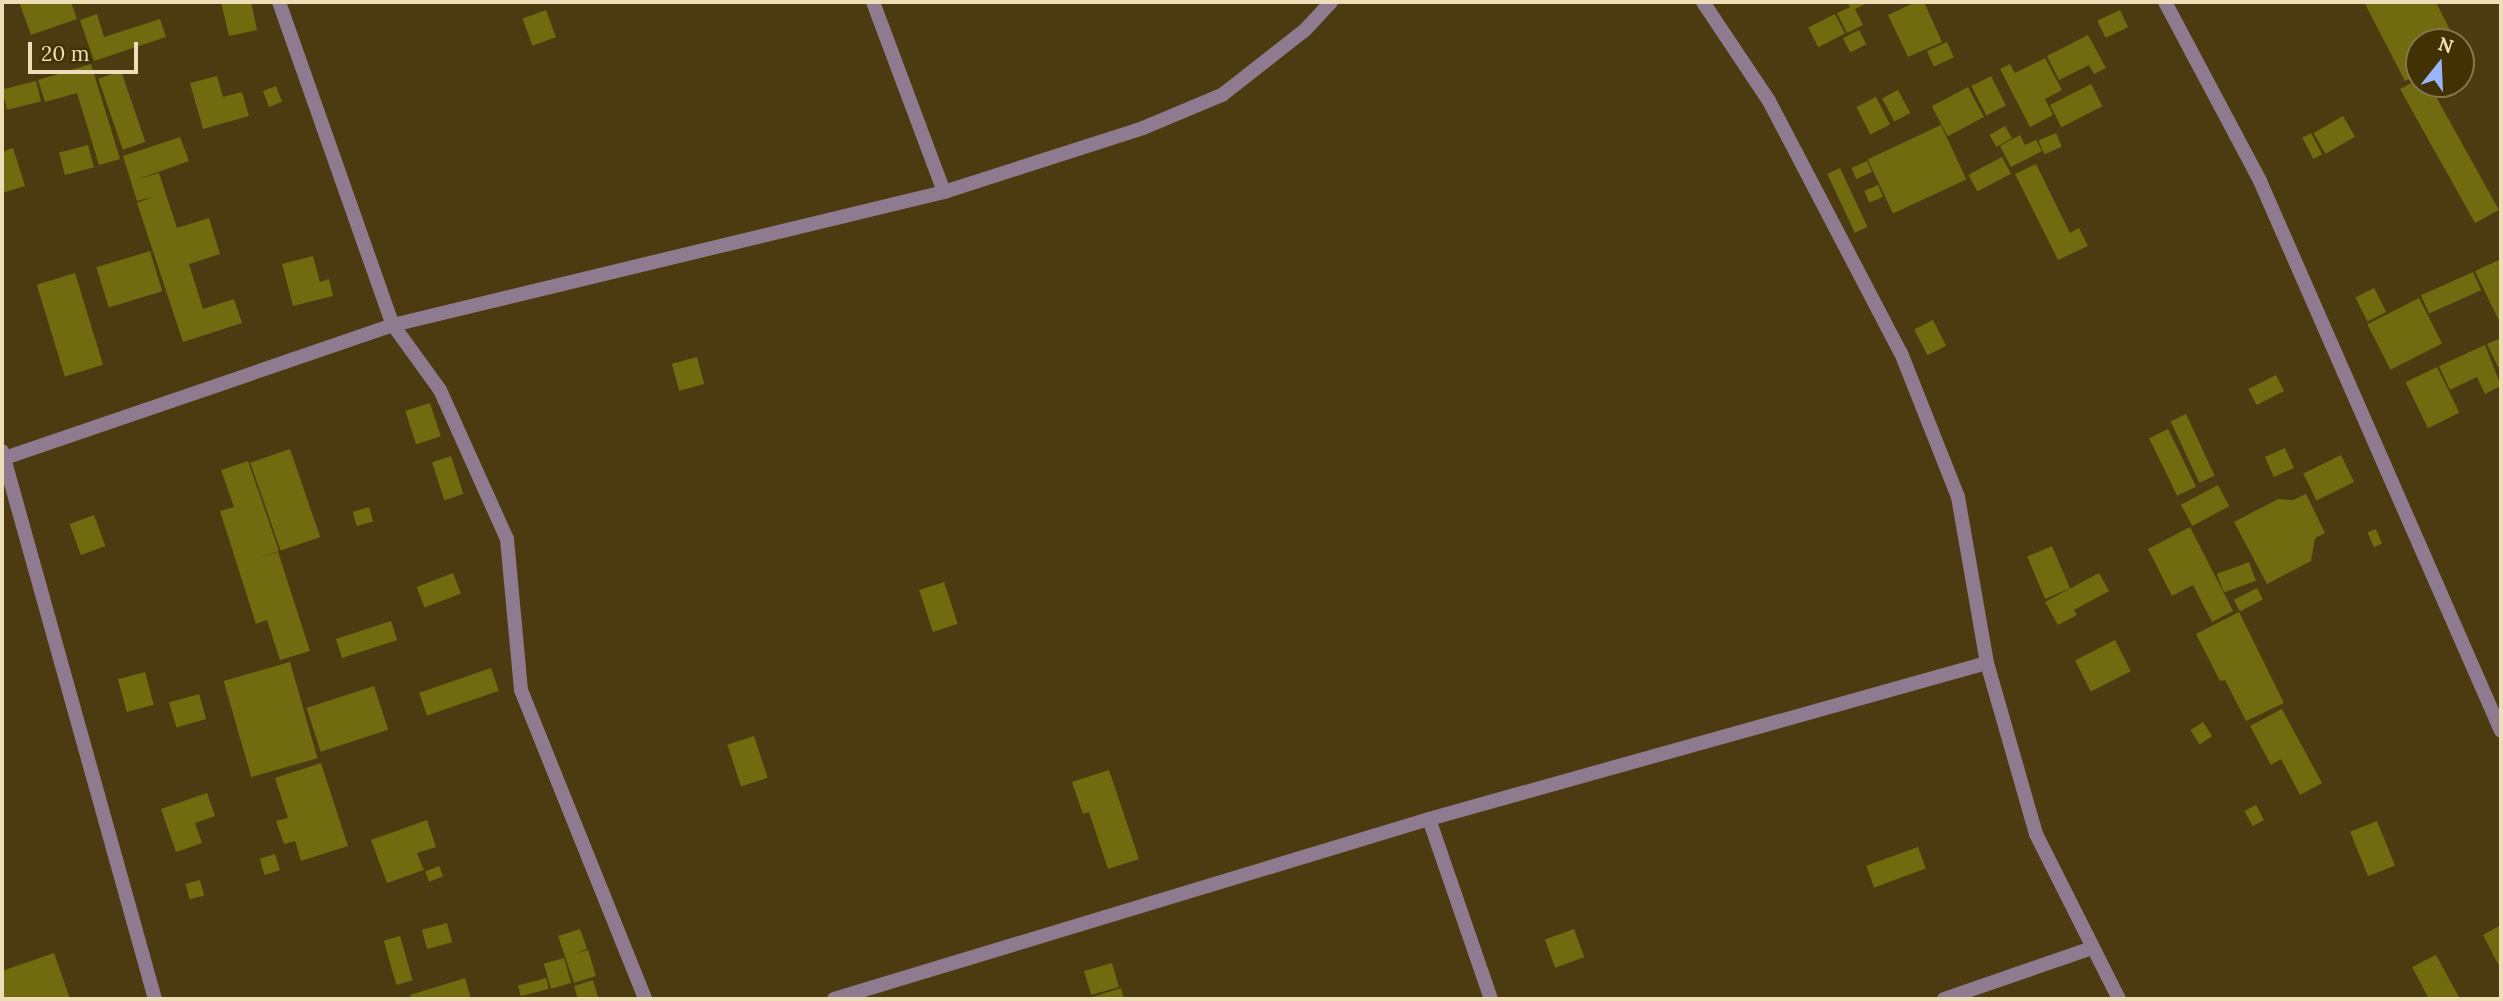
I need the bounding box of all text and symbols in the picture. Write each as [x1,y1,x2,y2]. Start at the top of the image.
scale bar [32,28,142,72]
north arrow [2405,28,2475,98]
text: N [2435,31,2457,59]
text: 20 m [41,40,90,67]

